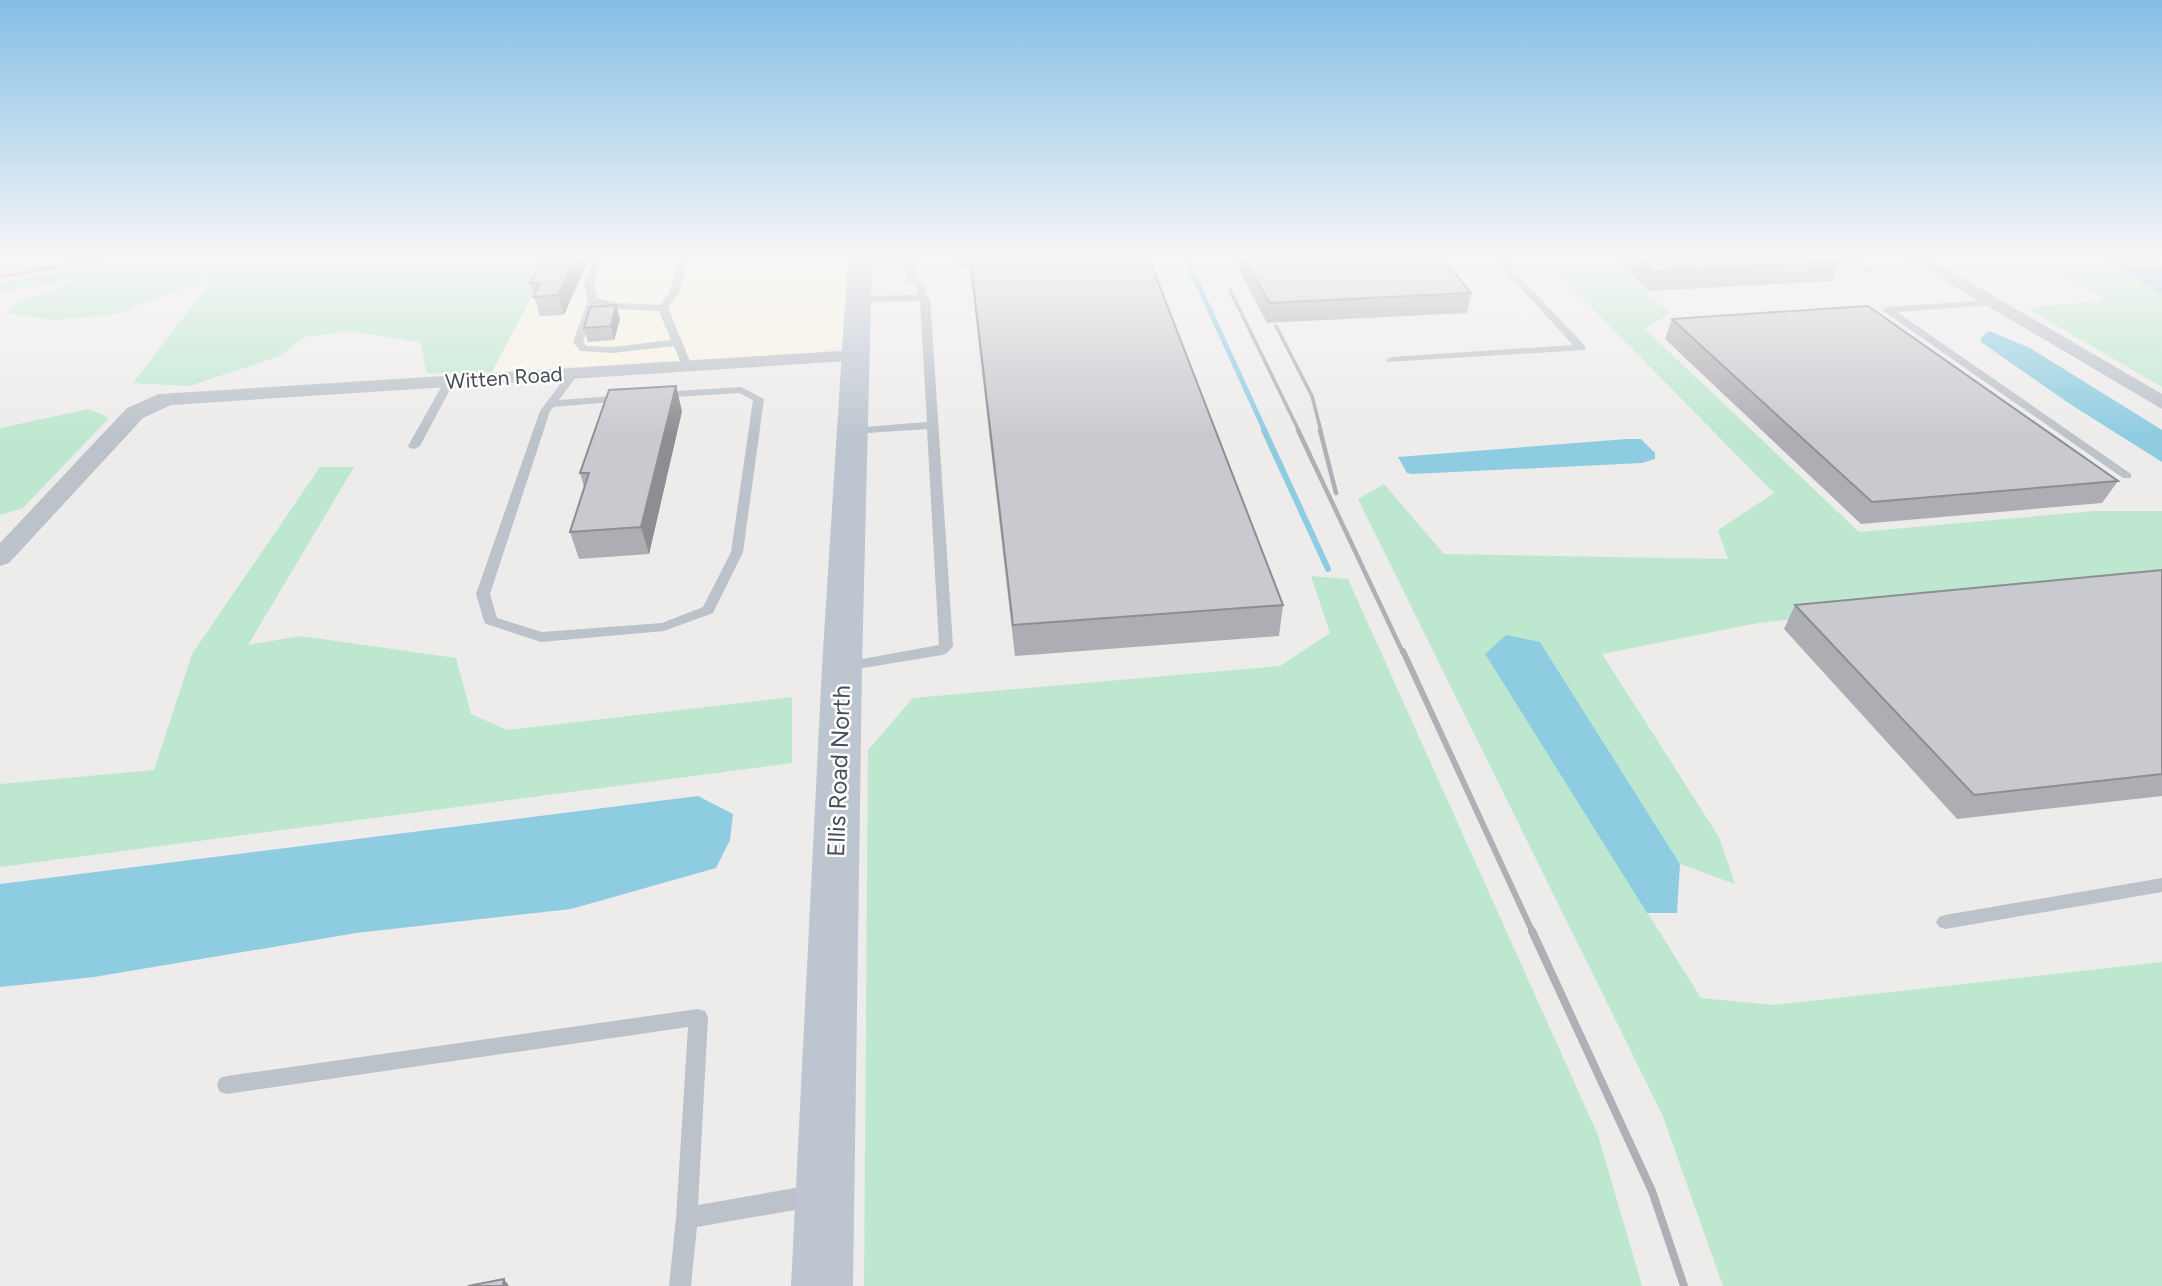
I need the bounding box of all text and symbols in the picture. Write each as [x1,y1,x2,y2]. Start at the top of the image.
street label: Witten Road [444,361,563,394]
street label: Ellis Road North [821,685,856,857]

